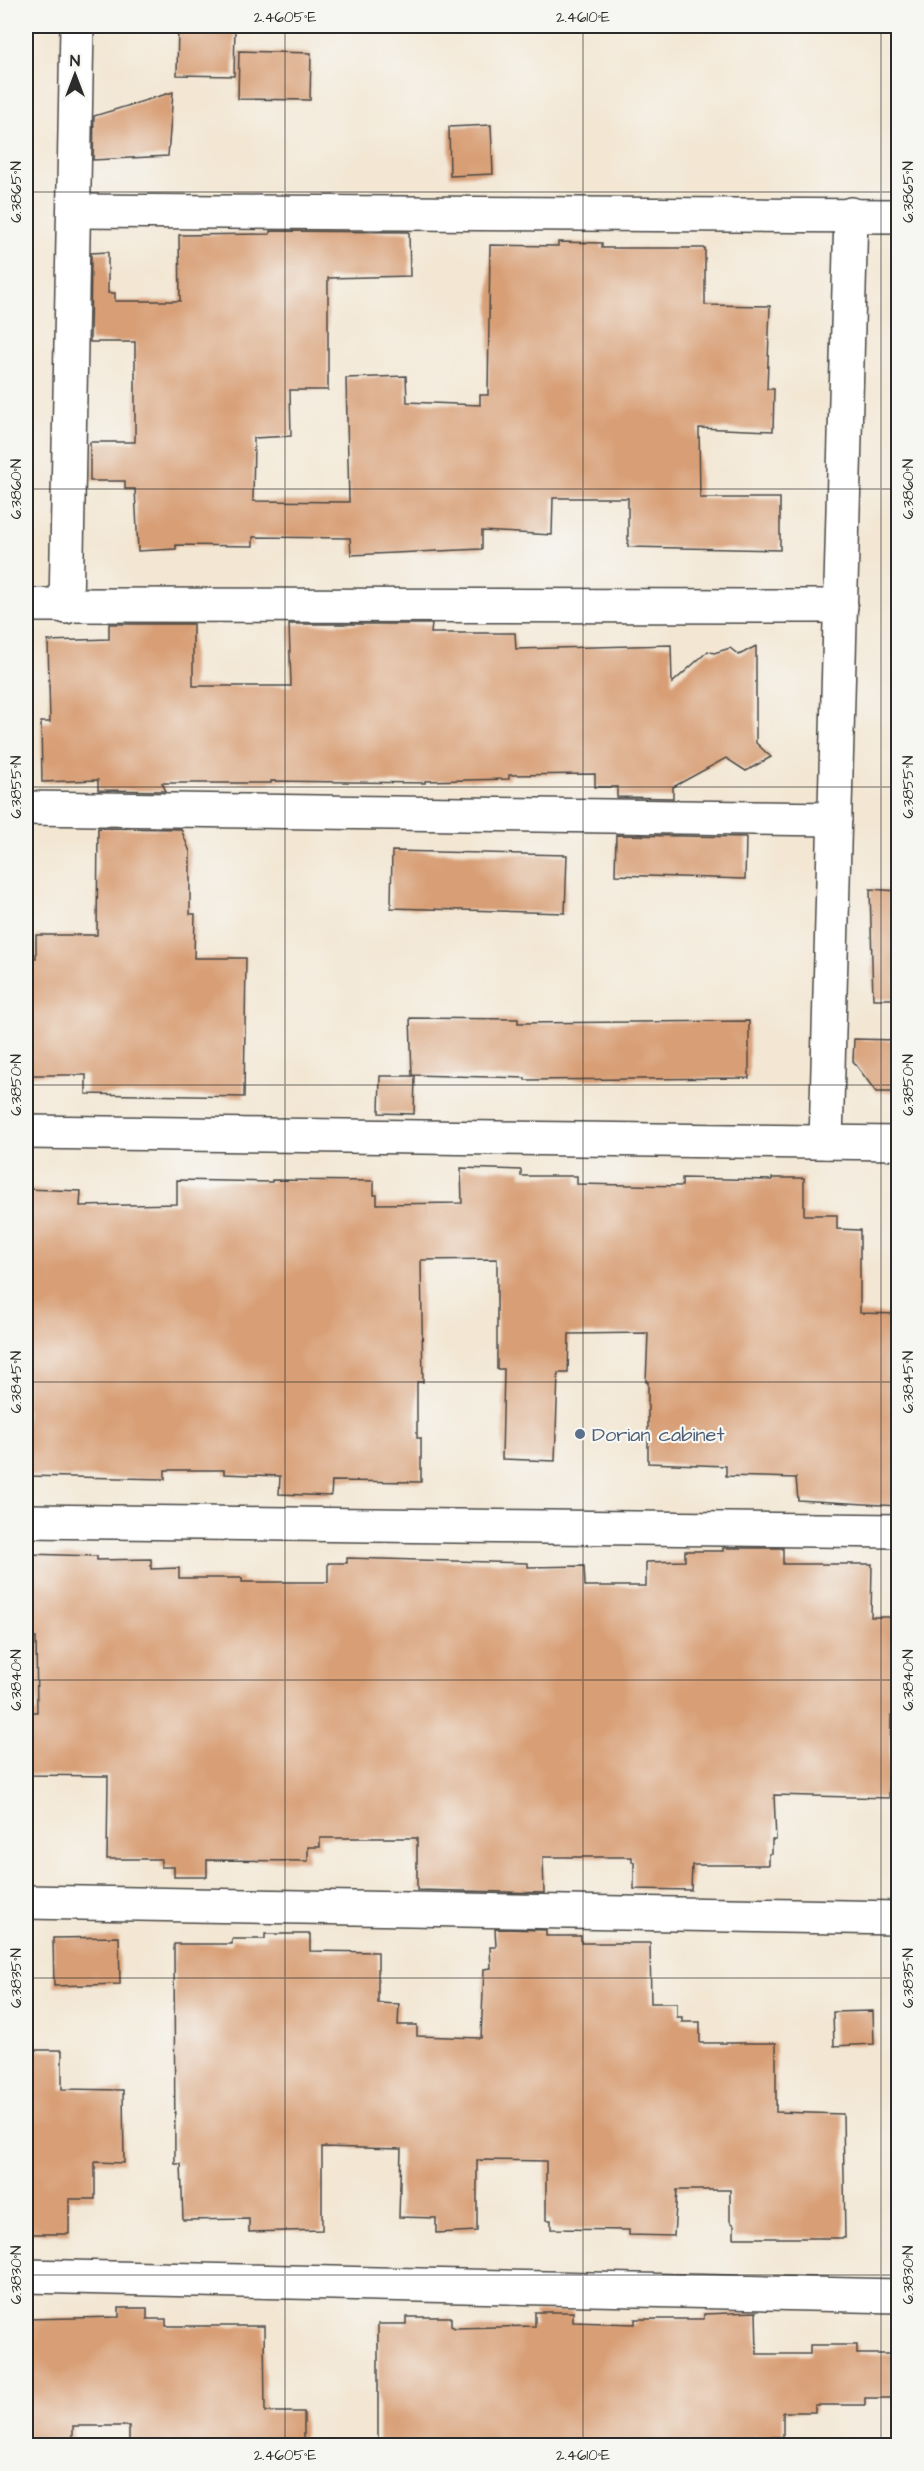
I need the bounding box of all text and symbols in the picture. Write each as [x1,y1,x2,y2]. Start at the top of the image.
text: 2.4605°E [254,7,316,28]
text: 2.4610°E [556,7,610,28]
north arrow [45,45,105,105]
text: N [70,50,80,72]
text: 6.3865°N [6,161,27,223]
text: 6.3865°N [898,161,919,223]
text: 6.3860°N [6,459,27,519]
text: 6.3860°N [898,459,919,519]
text: 6.3855°N [6,756,27,818]
text: 6.3855°N [898,756,919,818]
text: 6.3850°N [6,1054,27,1116]
text: 6.3850°N [898,1054,919,1116]
text: 6.3845°N [6,1351,27,1413]
text: 6.3845°N [898,1351,919,1413]
place label: Dorian cabinet [592,1421,724,1449]
marker: Dorian cabinet [573,1427,587,1441]
text: 6.3840°N [6,1649,27,1711]
text: 6.3840°N [898,1649,919,1711]
text: 6.3835°N [6,1948,27,2008]
text: 6.3835°N [898,1948,919,2008]
text: 6.3830°N [6,2246,27,2304]
text: 6.3830°N [898,2246,919,2304]
text: 2.4605°E [254,2445,316,2466]
text: 2.4610°E [556,2445,610,2466]

